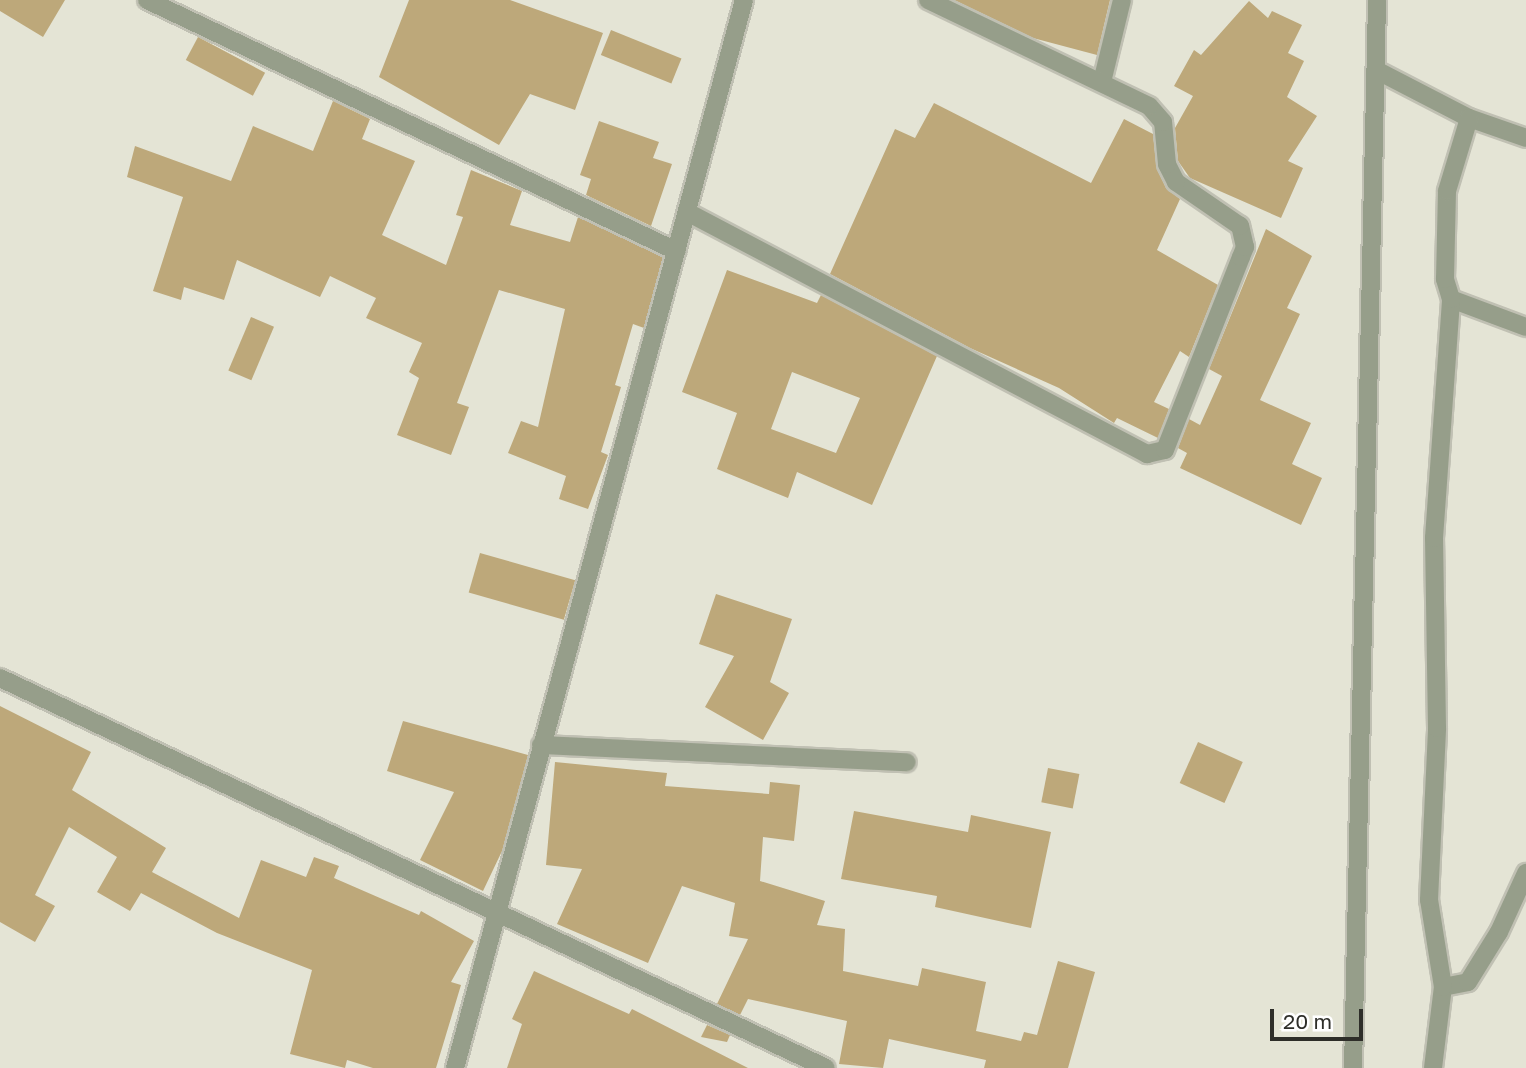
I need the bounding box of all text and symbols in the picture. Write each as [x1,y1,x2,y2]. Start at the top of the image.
scale bar [1274,995,1367,1038]
text: 20 m [1283,1008,1332,1034]

